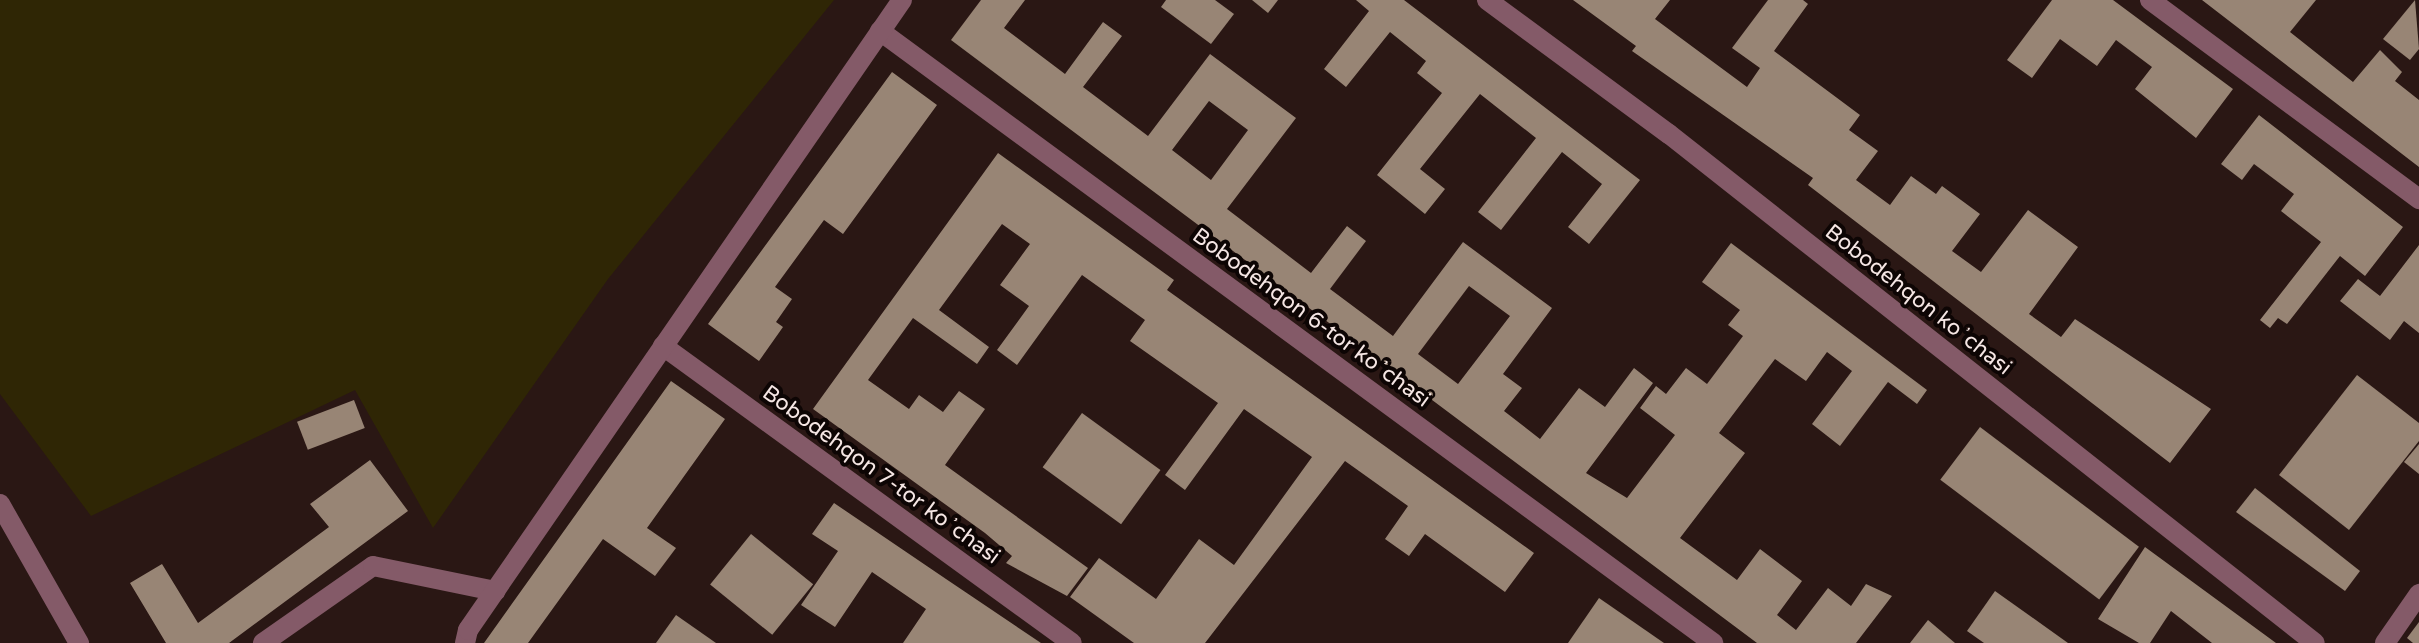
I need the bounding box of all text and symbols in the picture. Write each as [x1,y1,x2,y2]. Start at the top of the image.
street label: Bobodehqon koʼchasi [1819,219,2017,381]
street label: Bobodehqon 6-tor koʼchasi [1187,223,1435,413]
street label: Bobodehqon 7-tor koʼchasi [757,380,1005,570]

